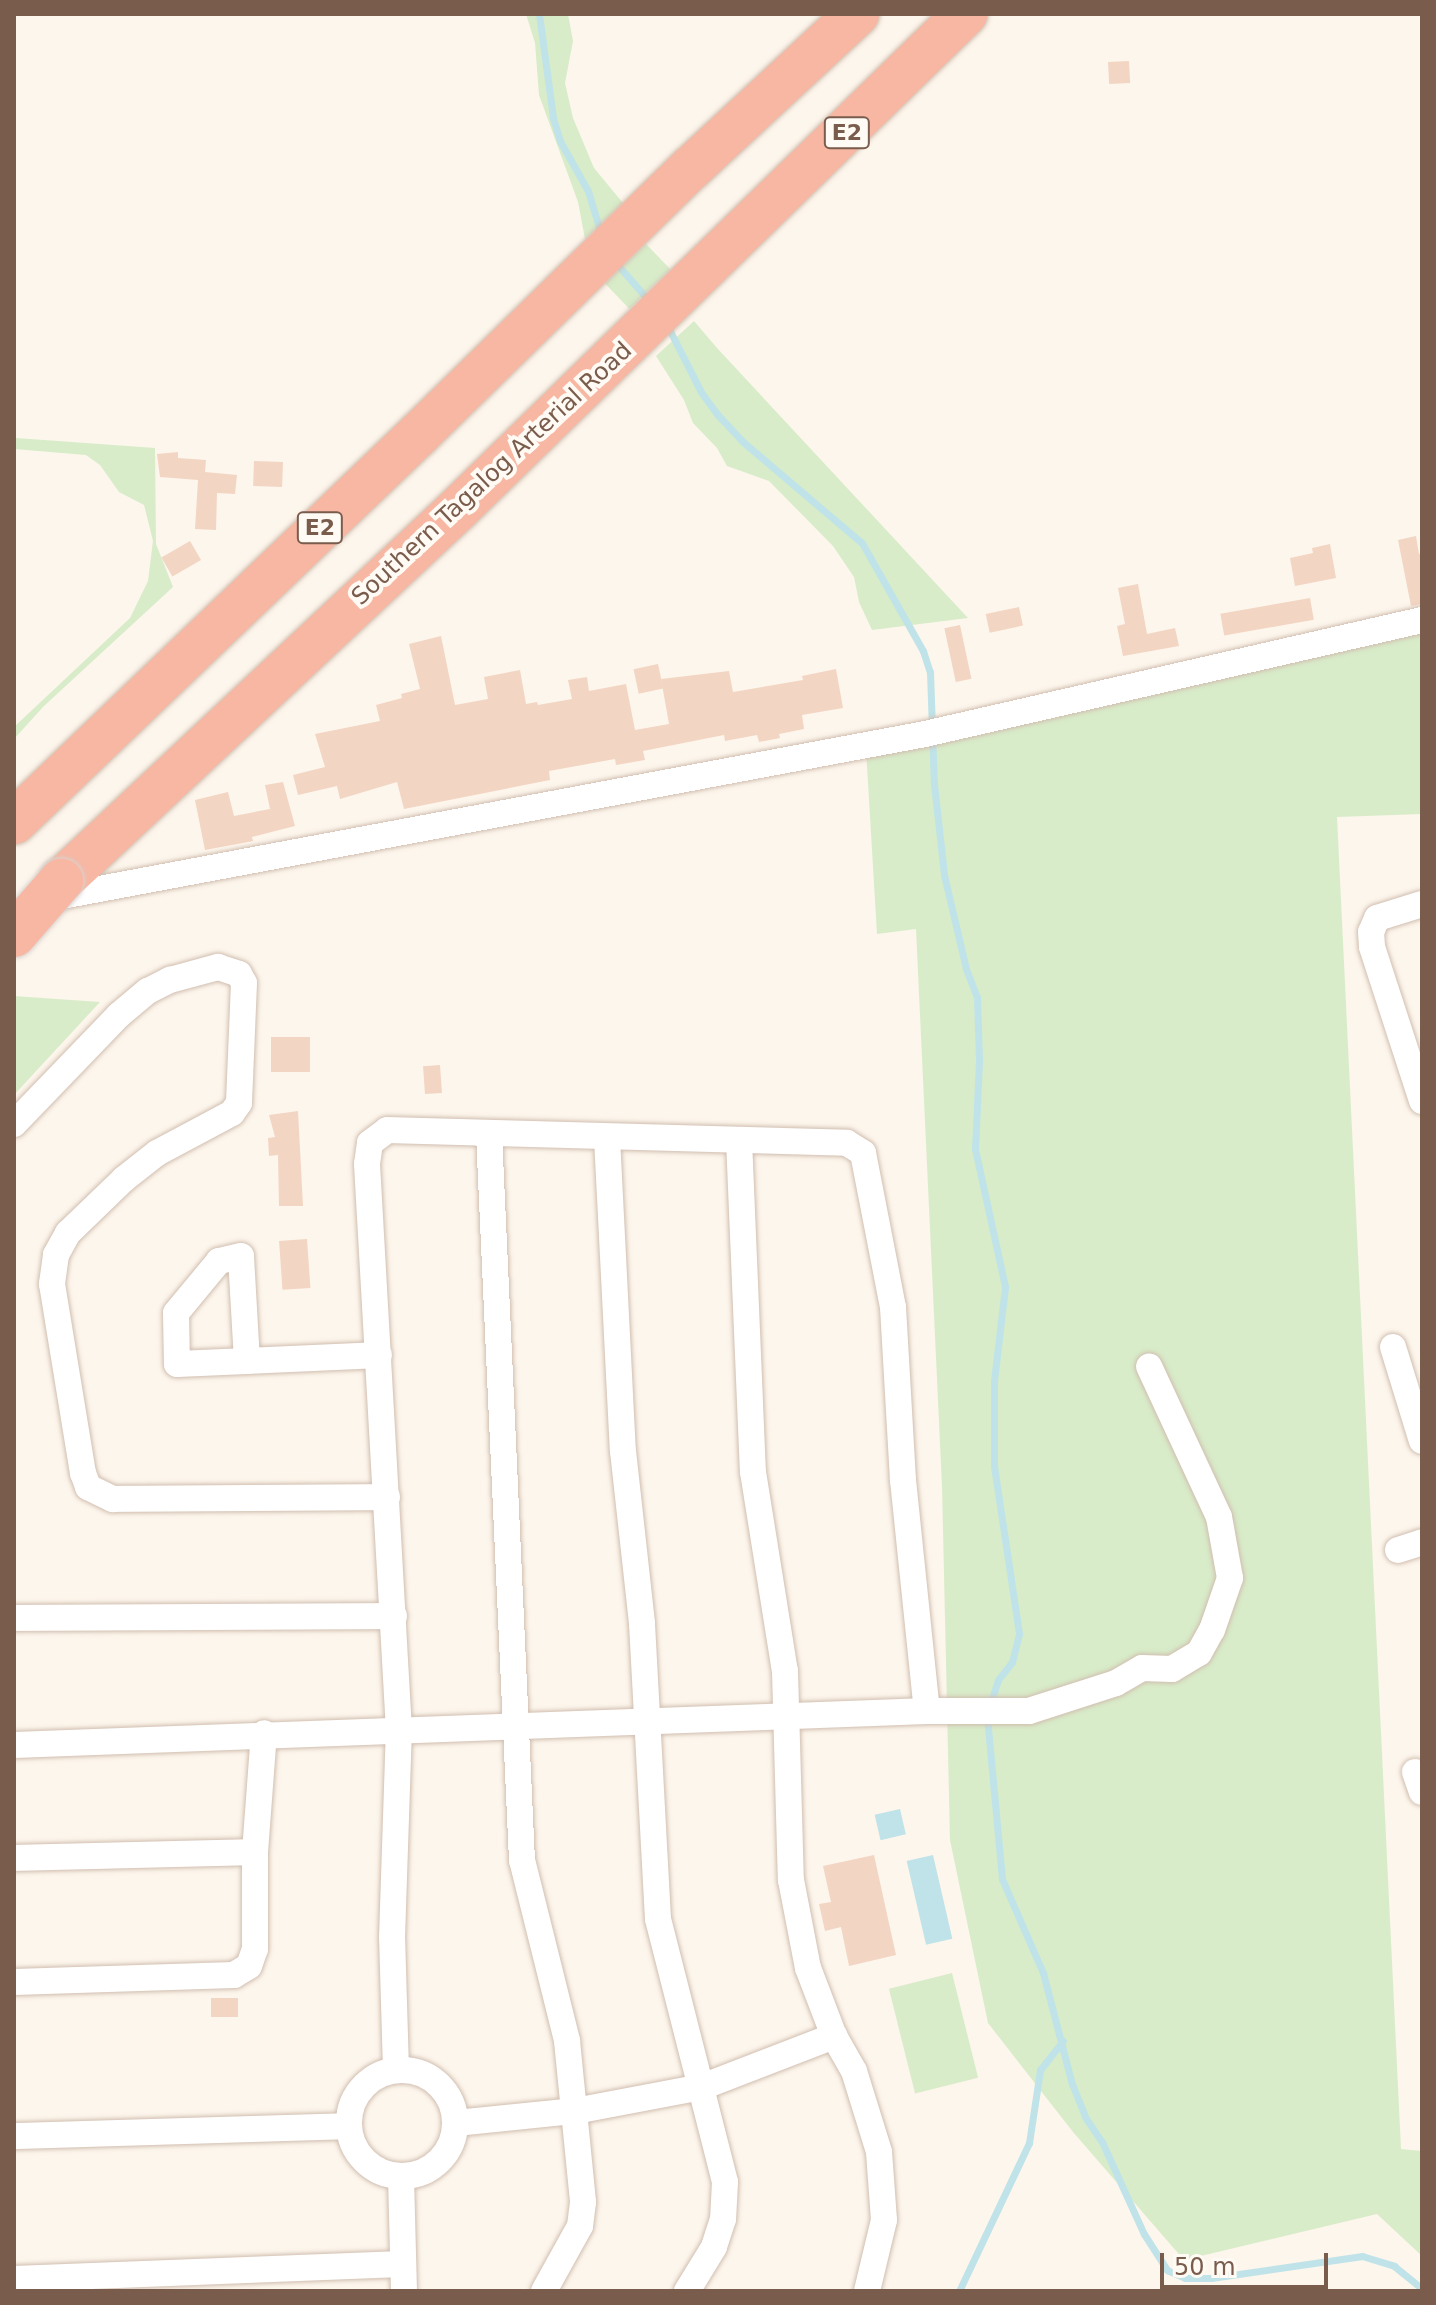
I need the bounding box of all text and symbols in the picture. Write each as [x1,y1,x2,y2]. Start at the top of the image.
road number: E2 [823,115,871,151]
street label: Southern Tagalog Arterial Road [346,336,638,612]
road number: E2 [296,510,344,546]
scale bar [1164,2237,1332,2287]
text: 50 m [1174,2253,1236,2281]

